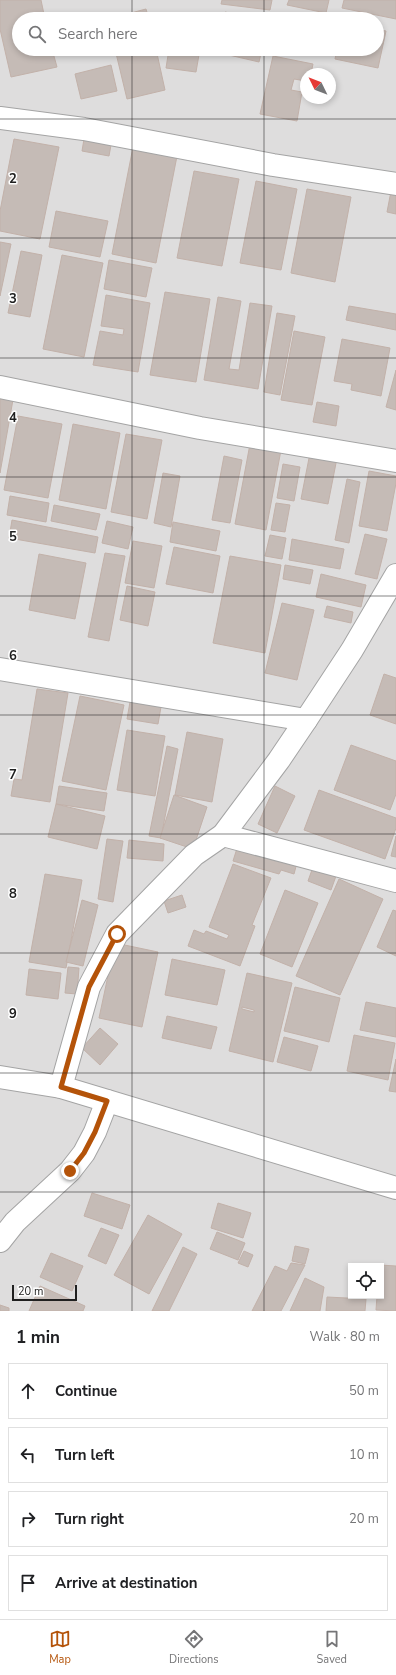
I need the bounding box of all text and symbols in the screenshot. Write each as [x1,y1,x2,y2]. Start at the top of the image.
search box [12,12,384,56]
icon: search [26,23,48,45]
text: Search here [58,24,138,44]
north arrow [300,68,336,104]
text: 2 [9,170,17,188]
text: 3 [9,290,17,308]
text: 4 [9,409,17,427]
text: 5 [9,528,17,546]
text: 6 [9,647,17,665]
text: 7 [9,766,17,784]
text: 8 [9,885,17,903]
route start [108,925,126,943]
text: 9 [9,1005,17,1023]
route end [61,1162,79,1180]
map controls [348,1263,384,1299]
button: locate [348,1263,384,1299]
scale bar [12,1283,77,1302]
text: 20 m [18,1284,43,1299]
text: 1 min [16,1326,60,1349]
text: Walk · 80 m [309,1328,380,1346]
icon: ahead [17,1380,39,1402]
text: Continue [55,1381,117,1401]
text: 50 m [349,1382,379,1400]
icon: left [17,1444,39,1466]
text: Turn left [55,1445,114,1465]
text: 10 m [349,1446,379,1464]
icon: right [17,1508,39,1530]
text: Turn right [55,1509,124,1529]
text: 20 m [349,1510,379,1528]
icon: arrive [17,1572,39,1594]
text: Arrive at destination [55,1573,198,1593]
tab: Map [49,1628,71,1667]
tab: Directions [169,1628,219,1667]
tab: Saved [317,1628,347,1667]

